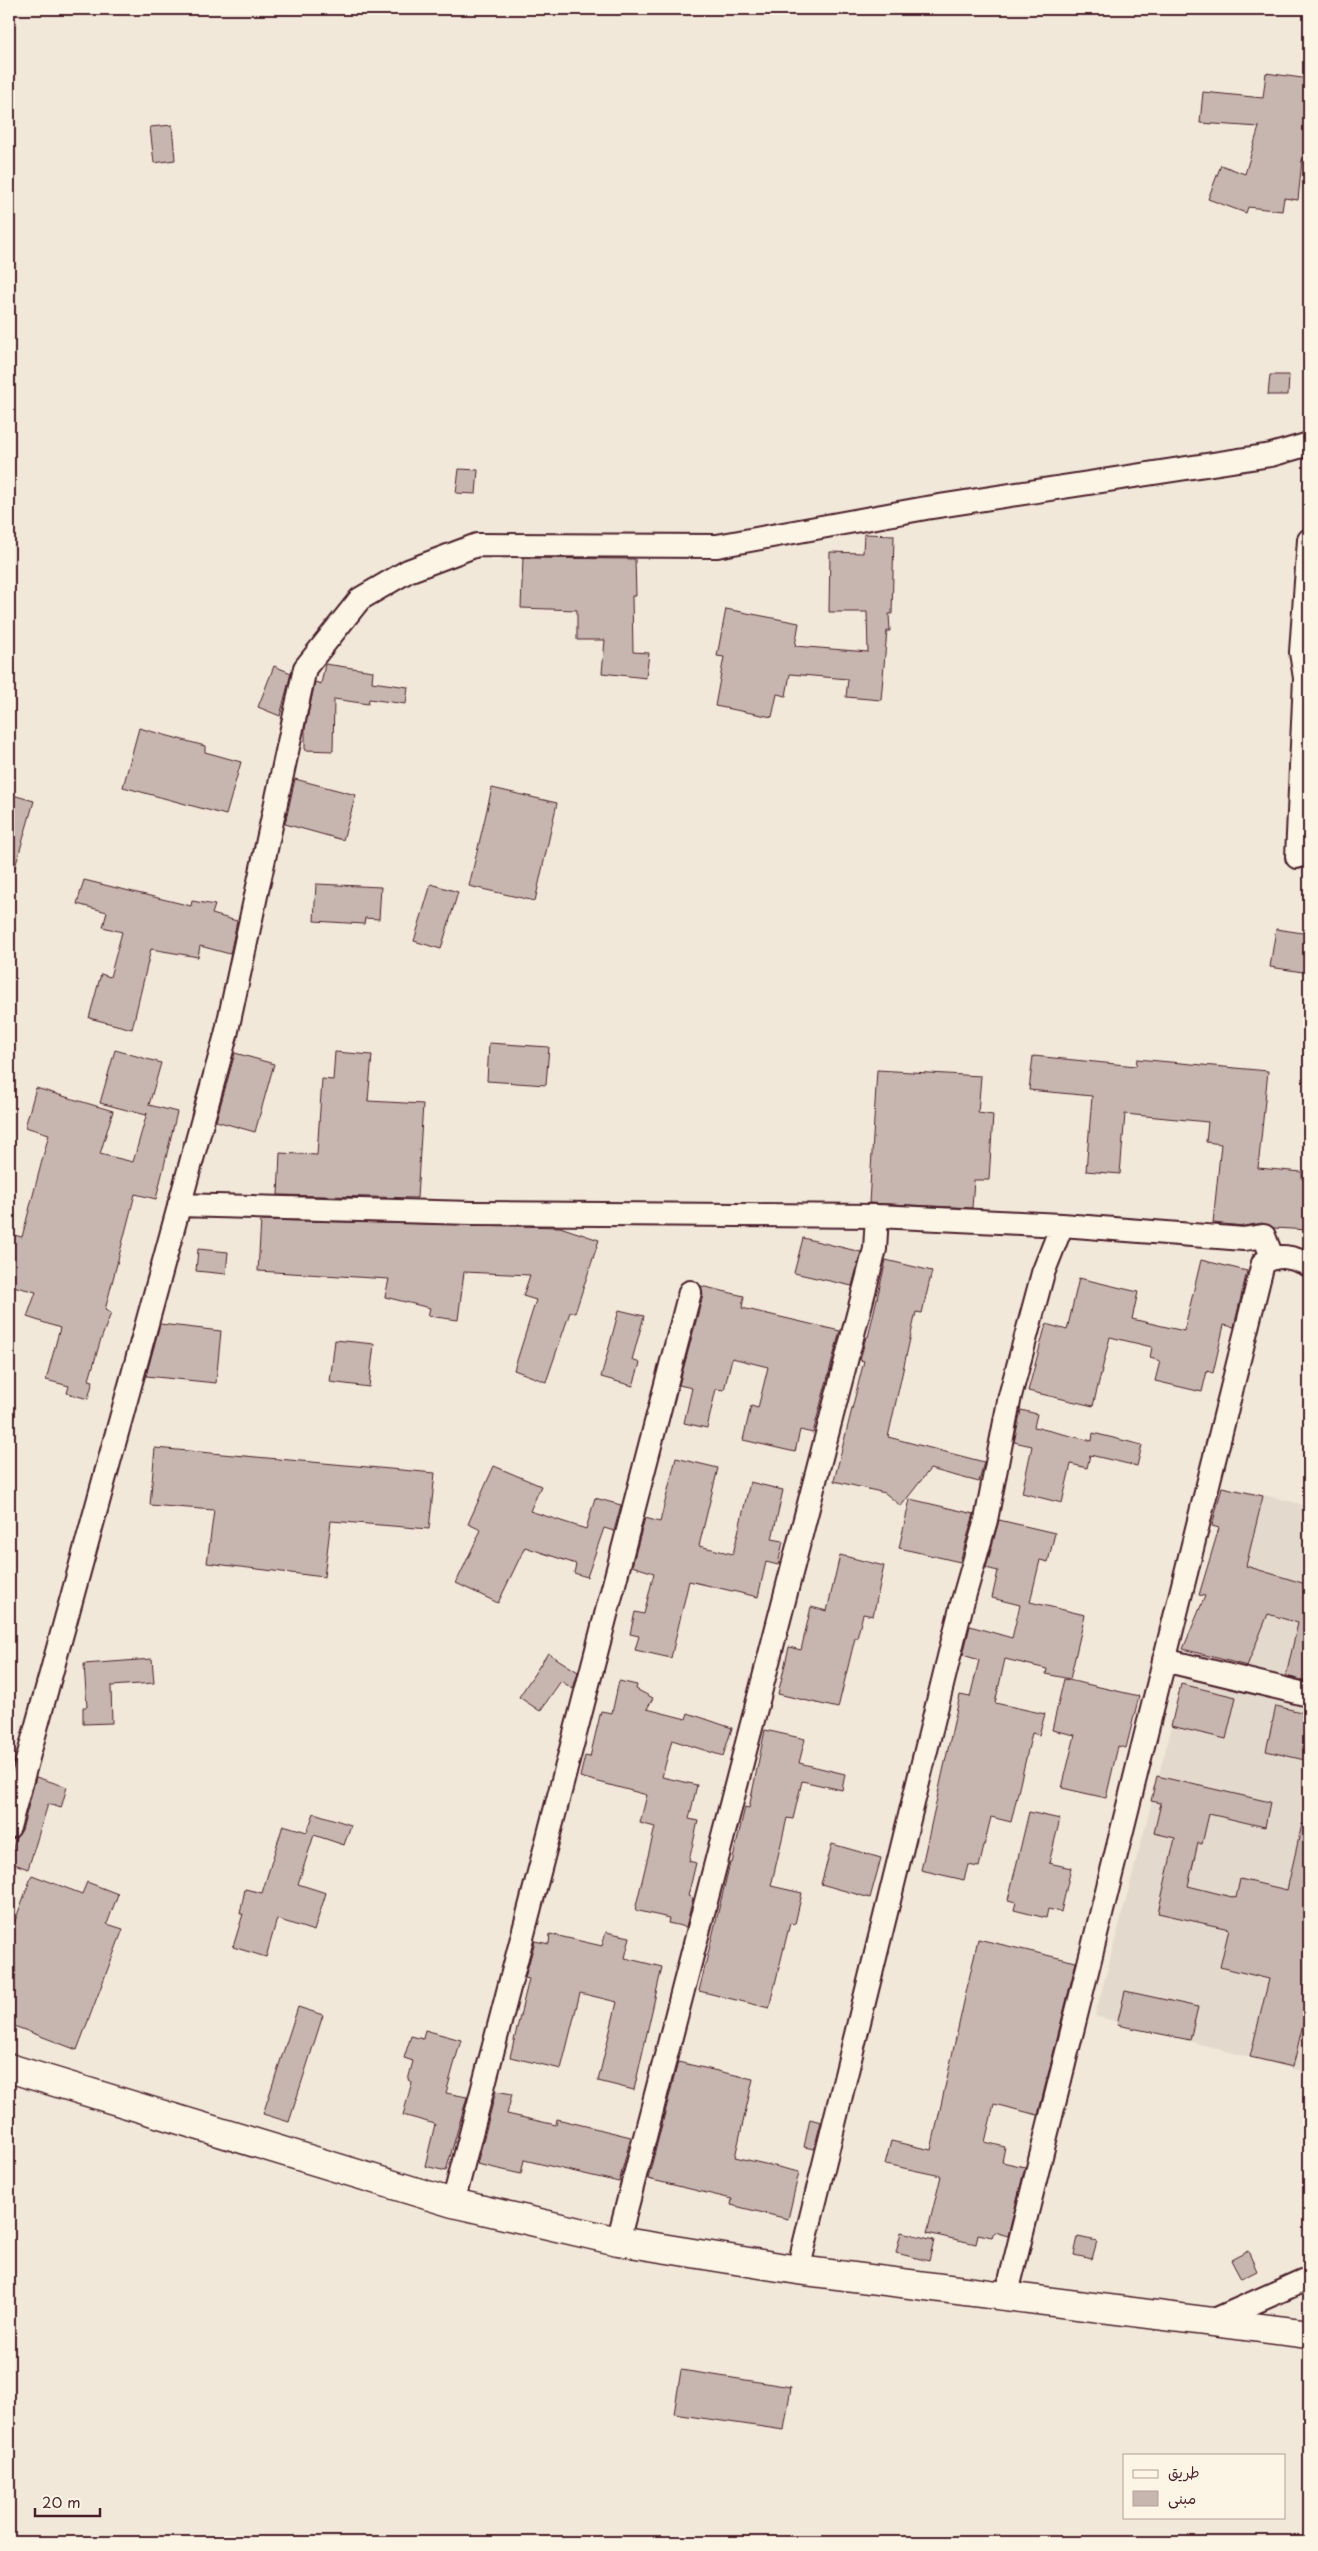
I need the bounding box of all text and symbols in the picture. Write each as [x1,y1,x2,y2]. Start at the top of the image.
legend [1123,2454,1286,2518]
text: طريق [1168,2460,1200,2483]
scale bar [35,2486,100,2518]
text: مبنى [1168,2486,1196,2509]
text: 20 m [42,2490,81,2513]

